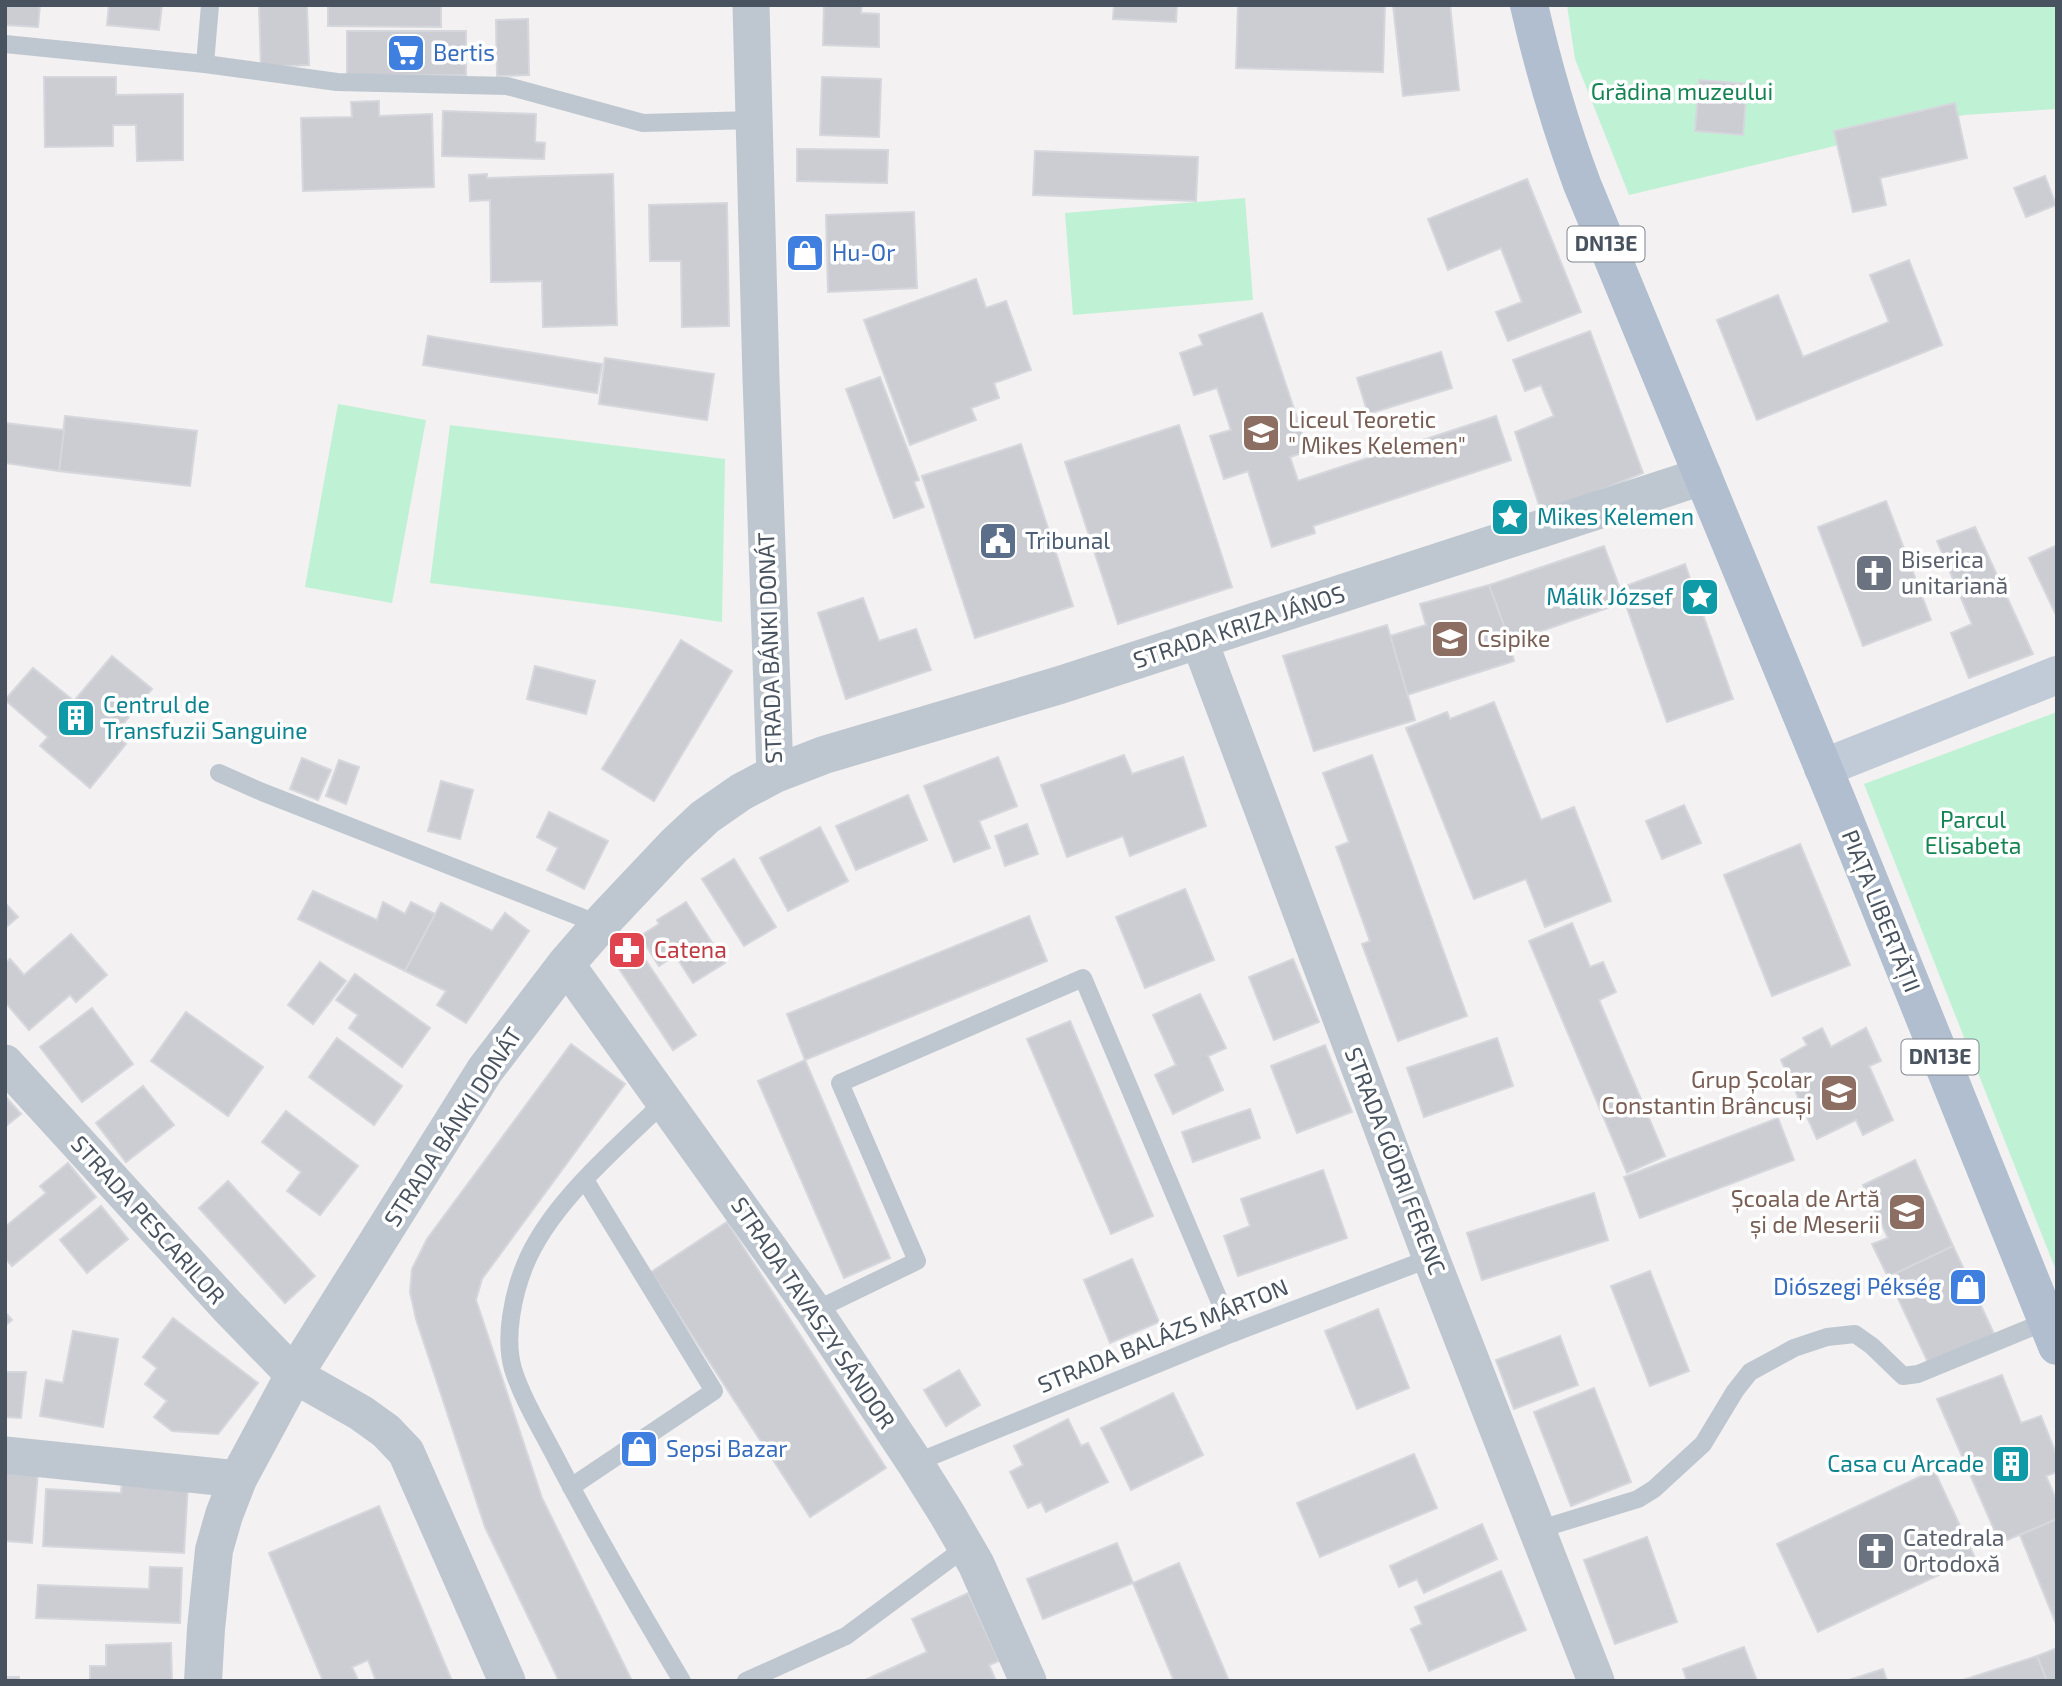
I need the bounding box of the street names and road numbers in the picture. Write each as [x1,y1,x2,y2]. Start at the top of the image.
road number: DN13E [1568,226,1644,262]
street label: STRADA BÁNKI DONÁT [751,532,787,764]
street label: STRADA KRIZA JÁNOS [1129,579,1348,673]
street label: PIAȚA LIBERTĂȚII [1835,825,1927,997]
street label: STRADA BÁNKI DONÁT [377,1022,527,1231]
road number: DN13E [1902,1040,1979,1074]
street label: STRADA GÖDRI FERENC [1340,1043,1452,1278]
street label: STRADA PESCARILOR [66,1129,232,1309]
street label: STRADA TAVASZY SÁNDOR [726,1191,902,1434]
street label: STRADA BALÁZS MÁRTON [1033,1272,1292,1398]

